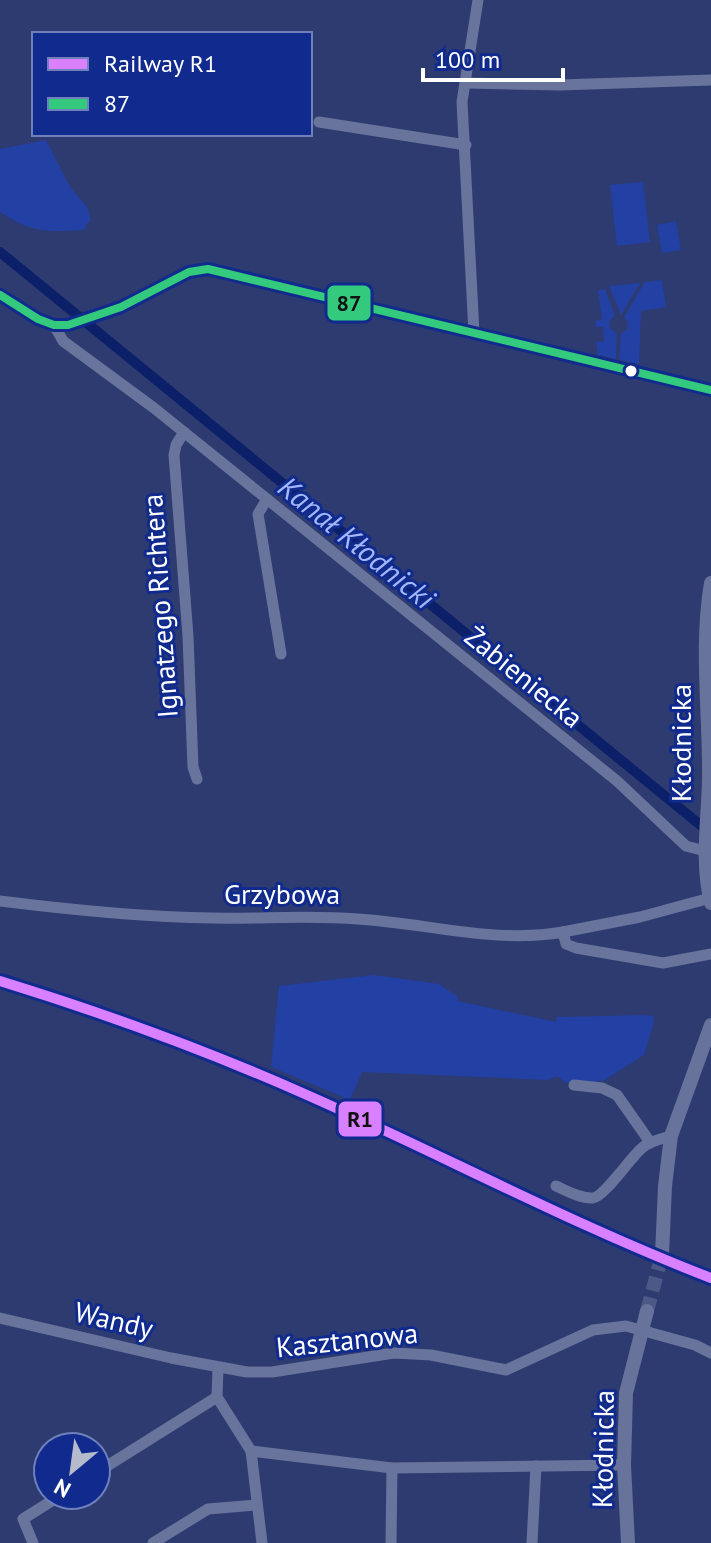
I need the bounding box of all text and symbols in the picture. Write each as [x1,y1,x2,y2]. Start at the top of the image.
legend [32,32,312,136]
scale bar [423,32,563,82]
text: 100 m [435,44,500,75]
text: Railway R1 [104,48,217,79]
text: 87 [104,88,130,119]
line badge: 87 [326,284,372,322]
text: 87 [337,289,361,317]
unlabelled marker [623,363,639,379]
water label: Kanał Kłodnicki [271,467,444,618]
street label: Ignatzego Richtera [133,493,186,719]
street label: Żabieniecka [457,618,591,736]
street label: Kłodnicka [662,684,699,802]
street label: Grzybowa [224,875,340,912]
line badge: R1 [337,1100,383,1138]
text: R1 [347,1105,373,1133]
street label: Wandy [71,1293,157,1346]
street label: Kasztanowa [274,1314,420,1365]
street label: Kłodnicka [583,1390,622,1508]
north arrow [32,1431,112,1511]
text: N [49,1473,75,1504]

